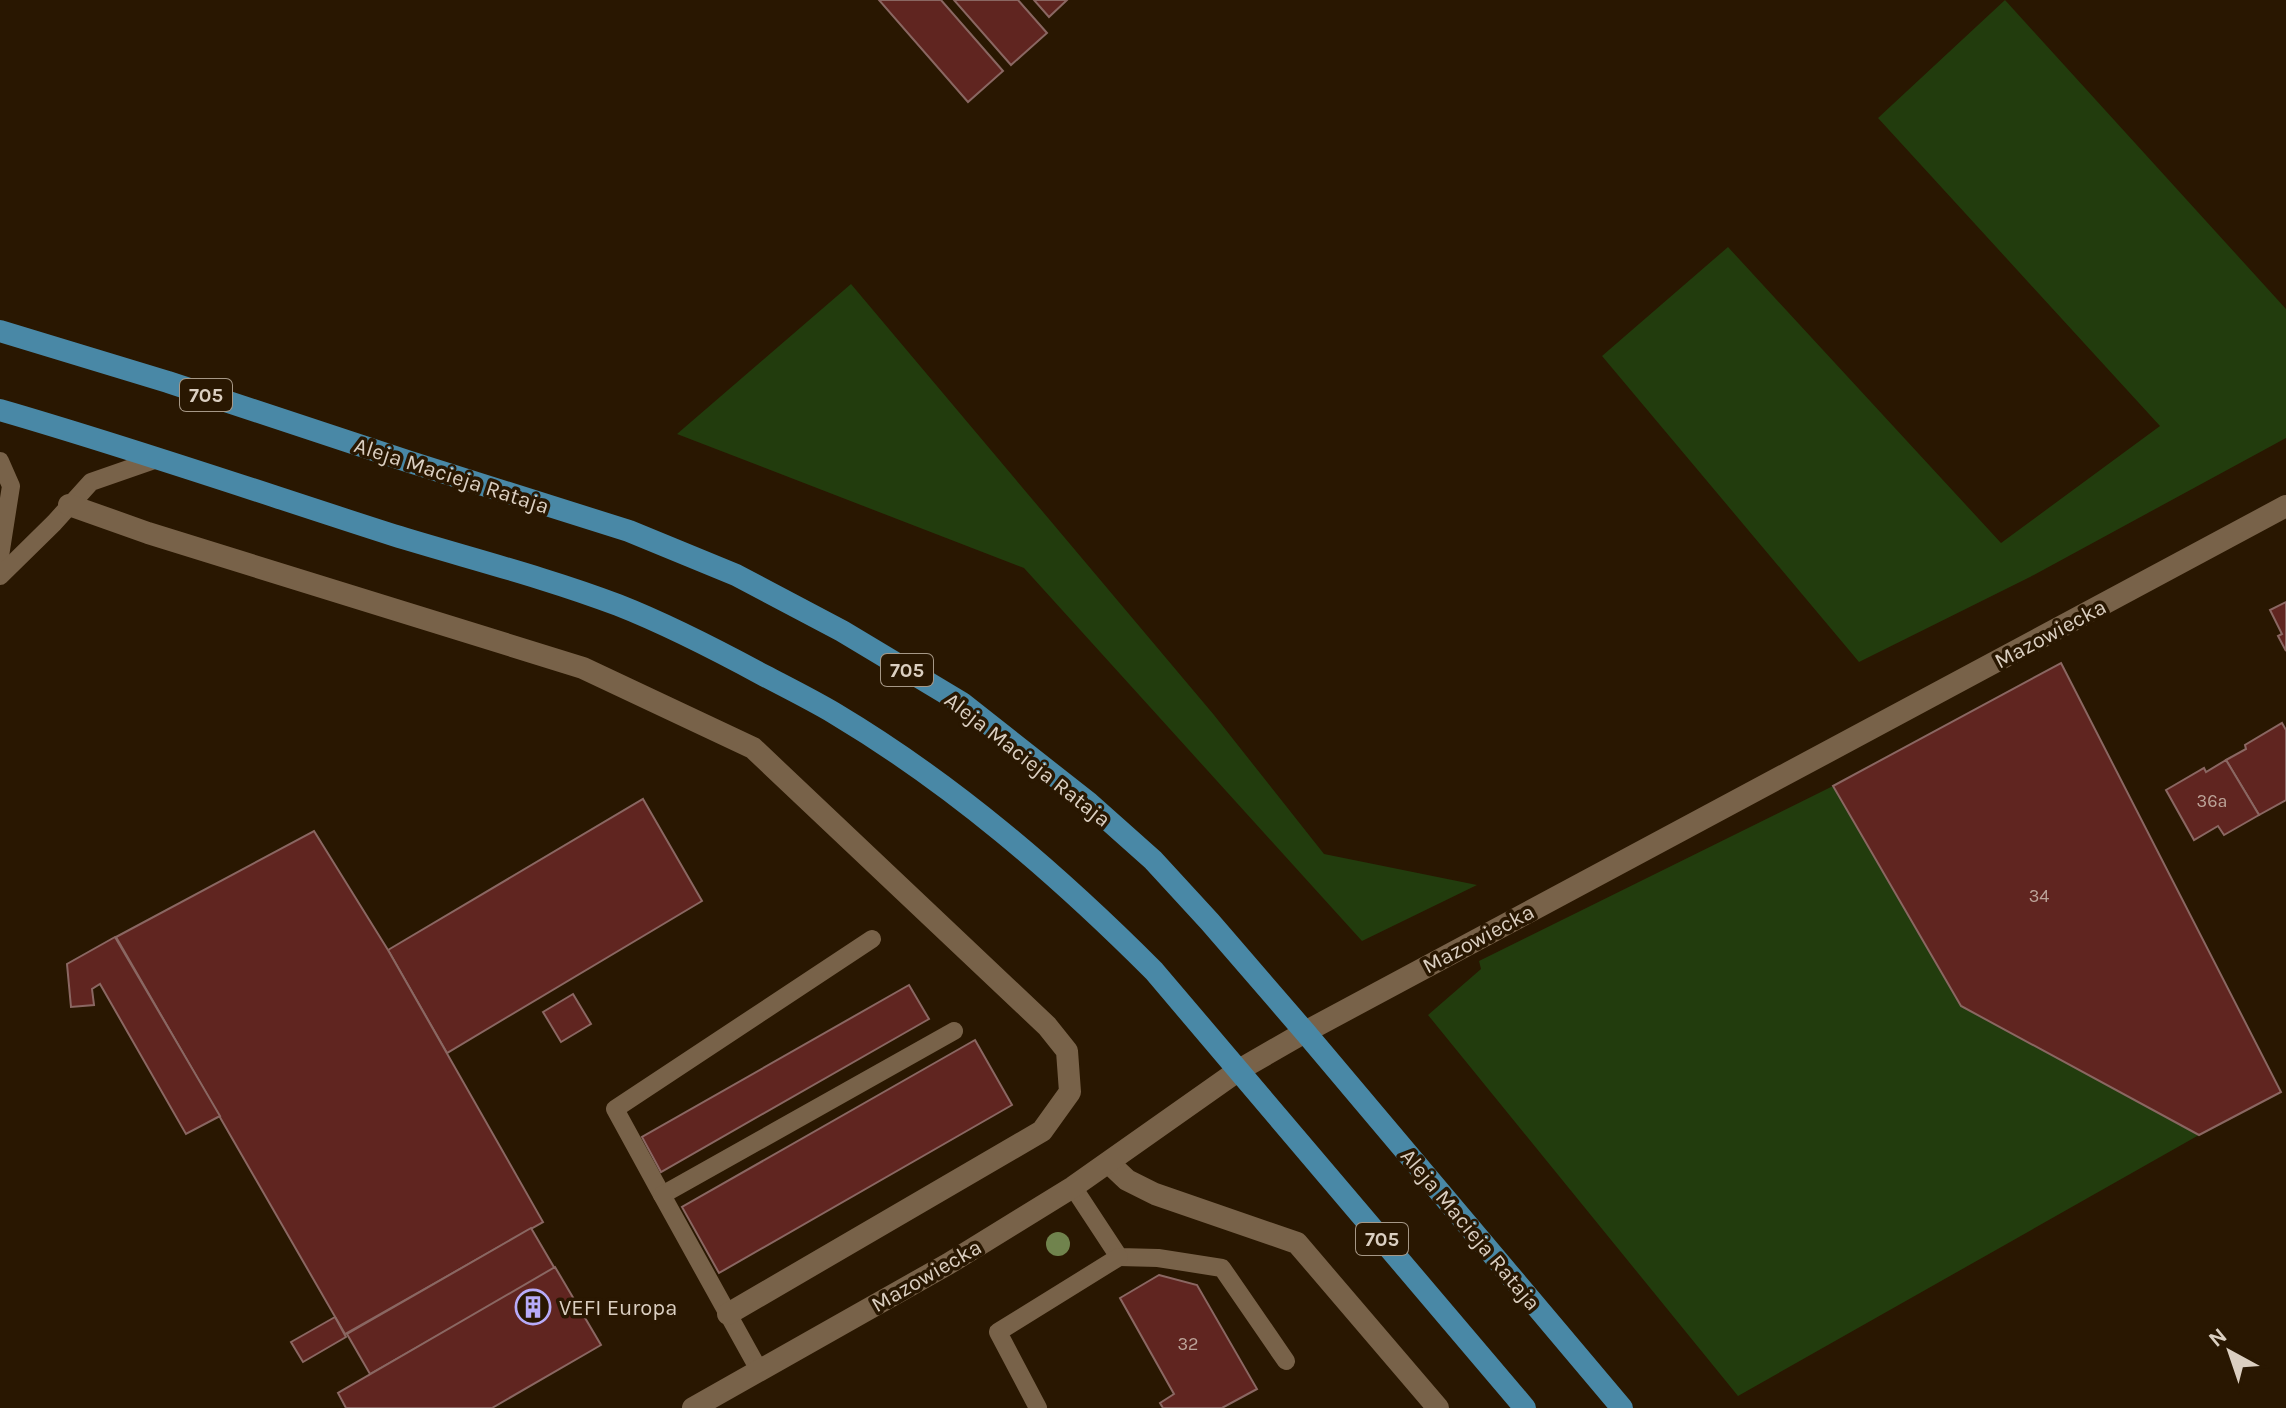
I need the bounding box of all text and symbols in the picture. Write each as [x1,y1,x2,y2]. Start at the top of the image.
road number: 705 [180,379,232,411]
street label: Aleja Macieja Rataja [351,432,552,520]
street label: Mazowiecka [1990,594,2111,674]
road number: 705 [881,654,933,686]
street label: Aleja Macieja Rataja [939,687,1116,833]
house number: 36a [2197,790,2227,812]
house number: 34 [2029,885,2049,907]
street label: Mazowiecka [1418,899,1539,979]
street label: Aleja Macieja Rataja [1395,1143,1546,1316]
road number: 705 [1356,1223,1408,1255]
street label: Mazowiecka [867,1234,986,1318]
building icon: VEFI Europa [514,1288,552,1326]
place label: VEFI Europa [559,1295,677,1321]
north arrow [2190,1312,2270,1392]
text: N [2203,1322,2232,1352]
house number: 32 [1177,1333,1199,1355]

